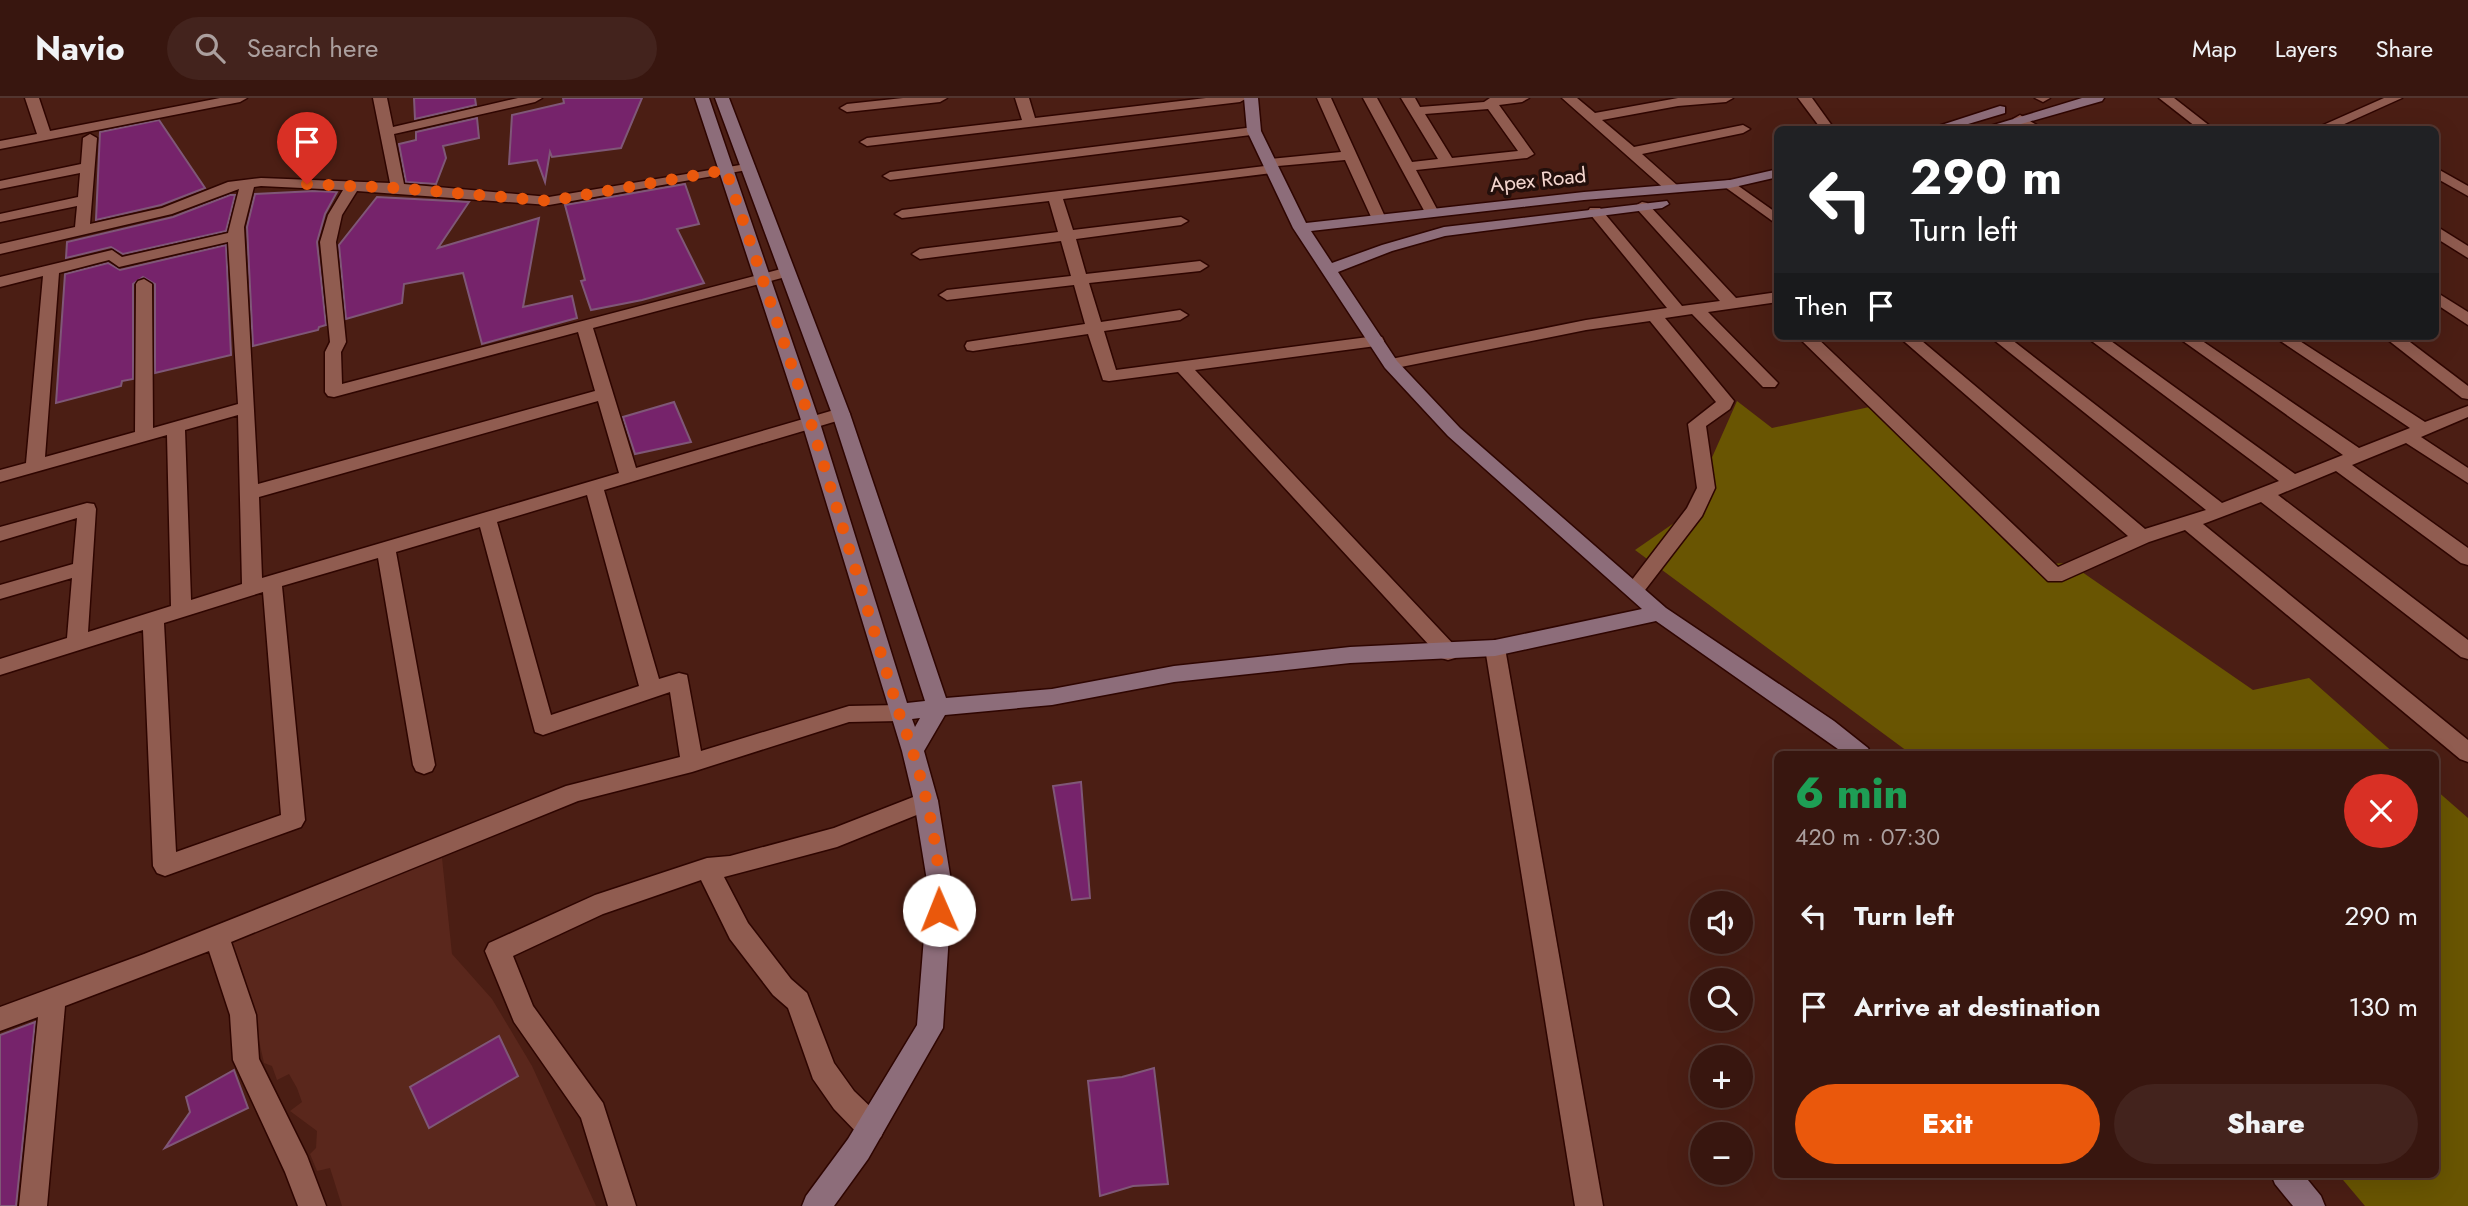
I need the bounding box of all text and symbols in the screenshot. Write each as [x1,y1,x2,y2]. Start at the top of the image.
search box [167,17,657,80]
text: Navio [35,25,125,72]
icon: search [191,29,229,67]
text: Search here [247,29,378,67]
text: Map [2192,31,2237,66]
text: Layers [2275,31,2337,66]
text: Share [2375,31,2433,66]
pin [277,112,337,184]
icon: arrive [288,123,326,161]
text: 290 m [1910,142,2062,212]
icon: left [1795,154,1886,245]
street label: Apex Road [1488,160,1588,200]
text: Turn left [1910,207,2017,253]
text: Then [1795,287,1848,325]
icon: arrive [1862,287,1900,325]
text: 6 min [1795,763,1908,824]
button: close [2344,774,2418,848]
text: 420 m · 07:30 [1795,820,1940,854]
position arrow [902,873,976,947]
map controls [1690,891,1753,1185]
button: sound [1690,891,1753,954]
icon: left [1795,897,1833,935]
text: Turn left [1854,897,1954,935]
text: 290 m [2345,897,2418,935]
button: search [1690,968,1753,1031]
icon: arrive [1795,988,1833,1026]
text: Arrive at destination [1854,988,2101,1026]
text: 130 m [2348,988,2418,1026]
button: + [1690,1045,1753,1108]
button: Exit [1795,1084,2100,1164]
button: Share [2114,1084,2418,1164]
button: − [1690,1122,1753,1185]

